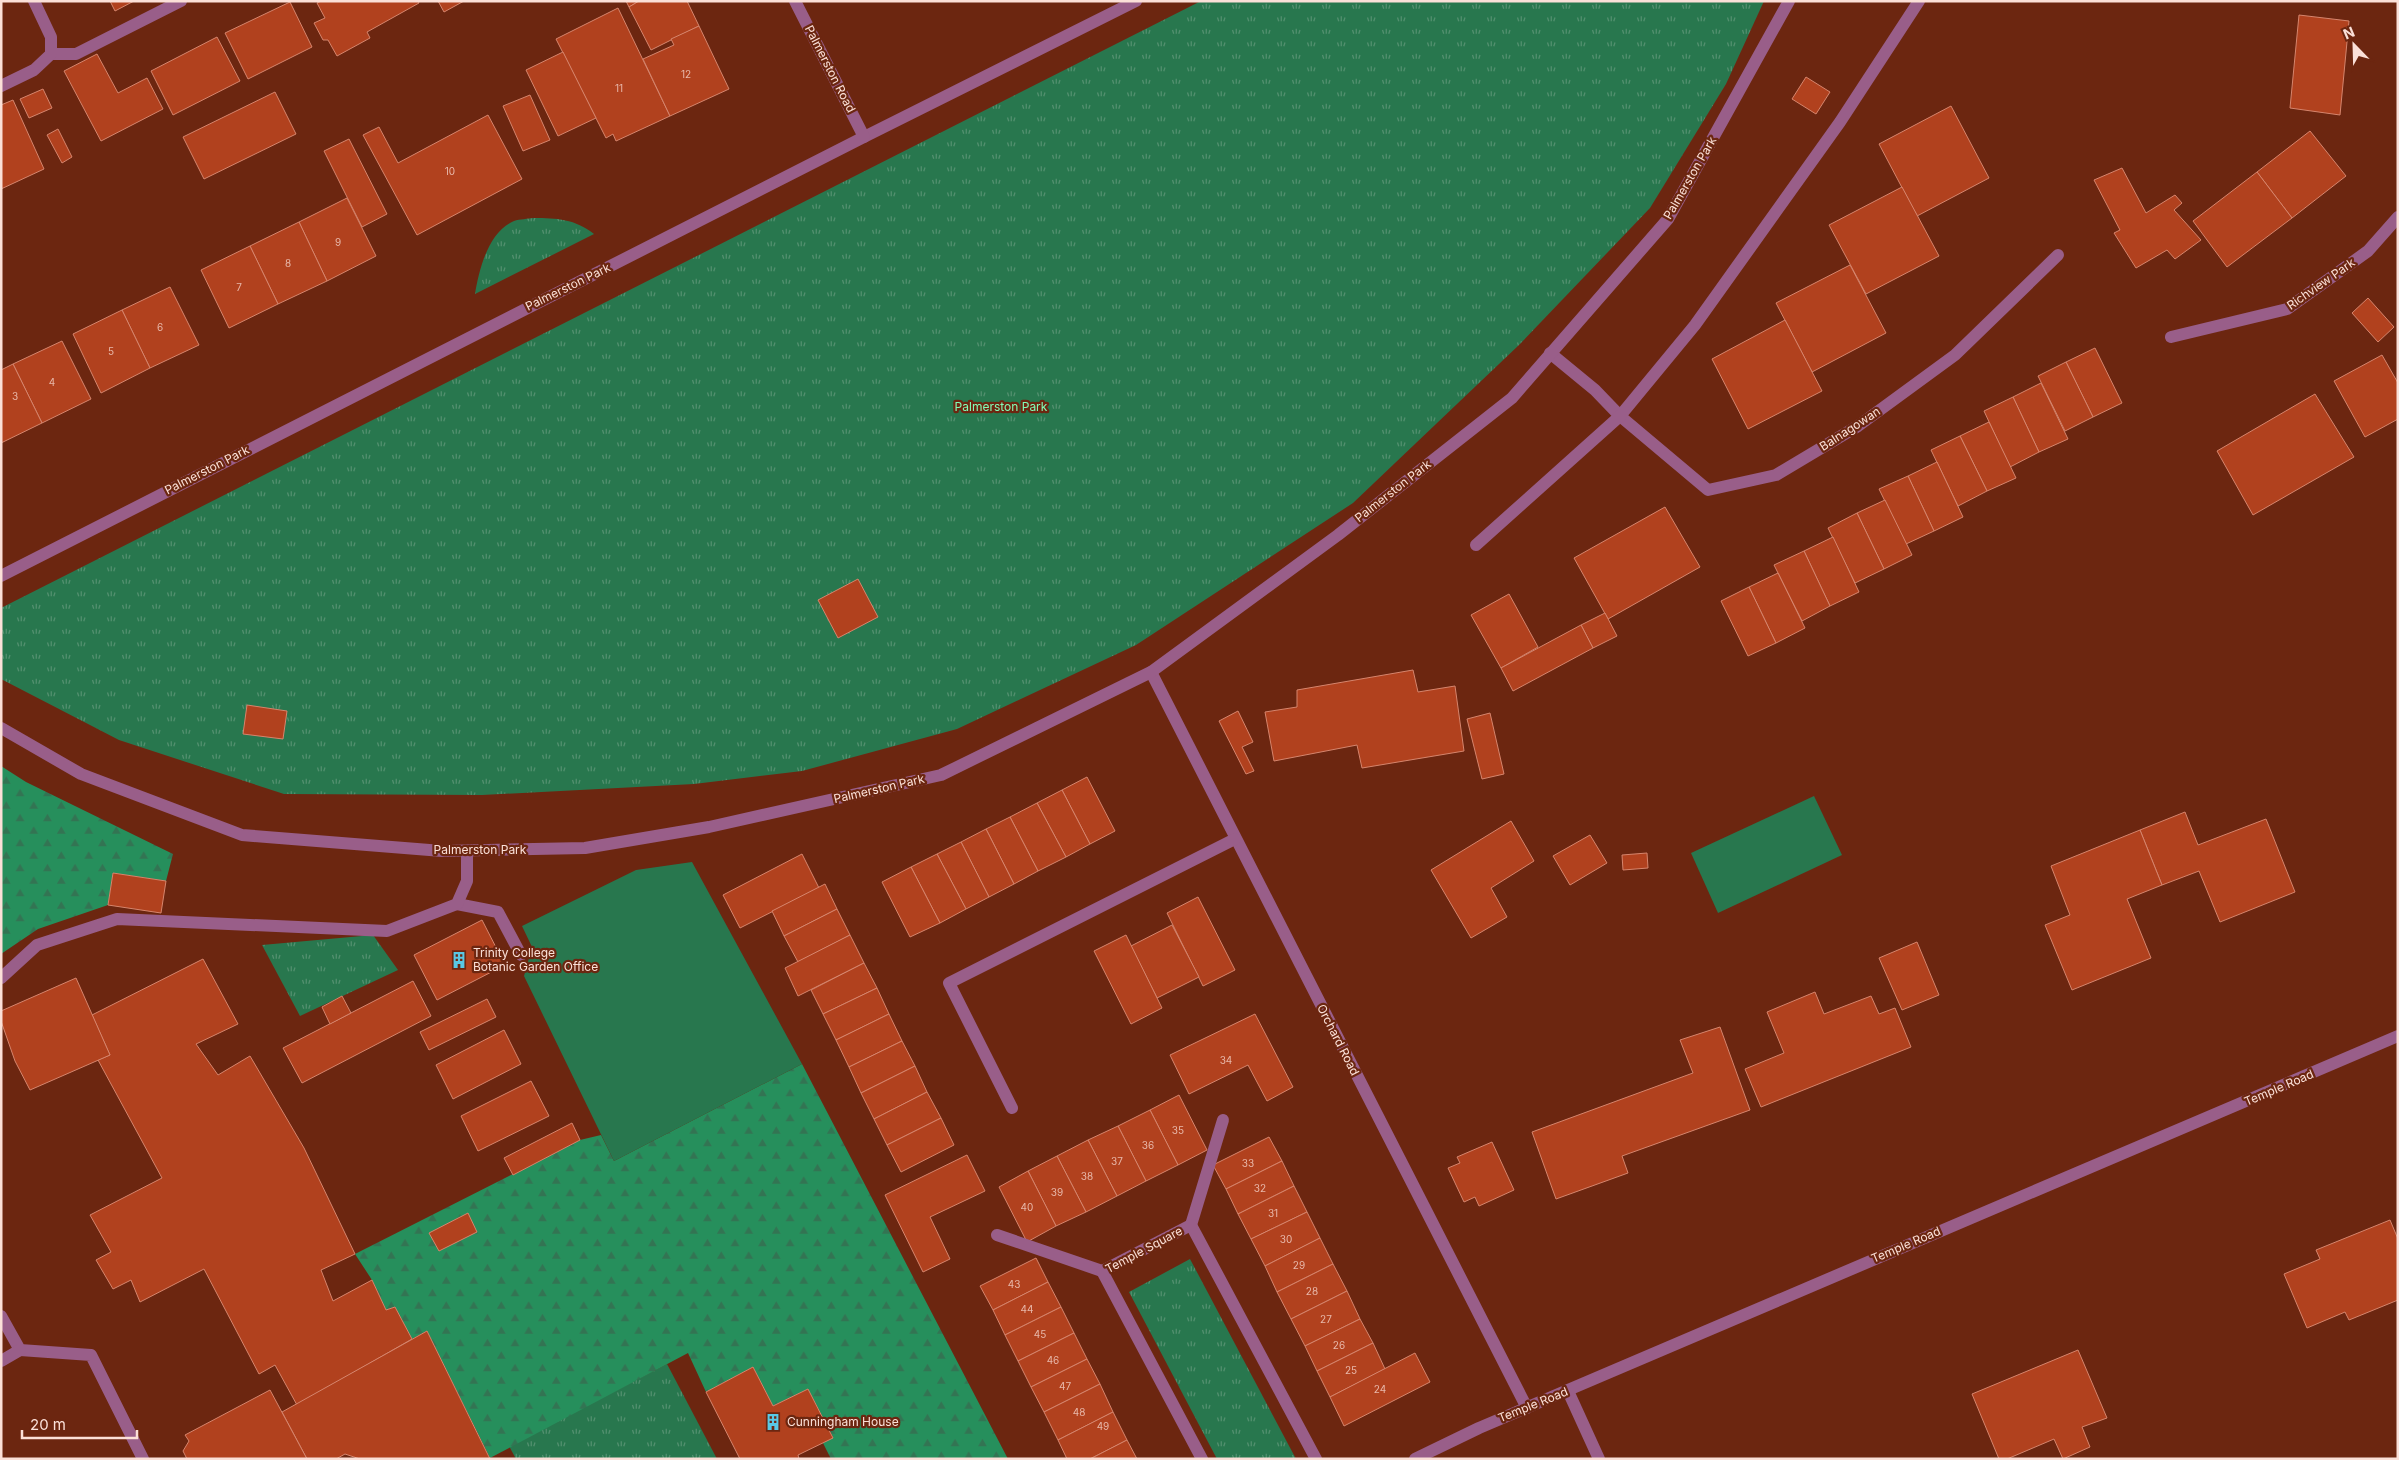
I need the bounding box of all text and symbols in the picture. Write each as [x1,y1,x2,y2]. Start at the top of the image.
north arrow [2329,20,2379,70]
street label: Palmerston Road [802,23,859,115]
text: N [2340,23,2357,42]
house number: 12 [681,68,691,80]
house number: 11 [615,82,623,94]
street label: Palmerston Park [1660,133,1719,222]
house number: 10 [445,165,455,177]
house number: 9 [335,236,341,248]
street label: Richview Park [2284,254,2358,313]
house number: 8 [285,257,291,269]
street label: Palmerston Park [523,259,613,314]
house number: 7 [236,281,242,293]
house number: 6 [157,321,163,333]
house number: 5 [108,345,114,357]
house number: 4 [49,376,55,388]
house number: 3 [12,390,18,402]
park label: Palmerston Park [955,399,1048,414]
street label: Balnagowan [1817,403,1883,454]
street label: Palmerston Park [162,442,252,497]
street label: Palmerston Park [1351,456,1434,525]
street label: Palmerston Park [832,771,926,806]
street label: Palmerston Park [434,842,527,857]
place label: Trinity College Botanic Garden Office [473,945,598,974]
building icon: Trinity College Botanic Garden Office [449,950,469,970]
street label: Orchard Road [1314,1002,1363,1078]
house number: 34 [1220,1054,1232,1066]
street label: Temple Road [2242,1066,2316,1109]
house number: 35 [1172,1124,1184,1136]
house number: 36 [1142,1139,1154,1151]
house number: 37 [1111,1155,1123,1167]
house number: 33 [1242,1157,1254,1169]
house number: 38 [1081,1170,1093,1182]
house number: 32 [1254,1182,1266,1194]
house number: 39 [1051,1186,1063,1198]
house number: 40 [1021,1201,1033,1213]
house number: 31 [1268,1207,1278,1219]
street label: Temple Square [1103,1223,1185,1276]
street label: Temple Road [1869,1223,1943,1266]
house number: 30 [1280,1233,1292,1245]
house number: 29 [1293,1259,1305,1271]
house number: 43 [1008,1278,1020,1290]
house number: 28 [1306,1285,1318,1297]
house number: 44 [1021,1303,1033,1315]
house number: 27 [1320,1313,1332,1325]
house number: 45 [1034,1328,1046,1340]
house number: 26 [1333,1339,1345,1351]
house number: 46 [1047,1354,1059,1366]
house number: 25 [1345,1364,1357,1376]
house number: 47 [1059,1380,1071,1392]
house number: 24 [1374,1383,1386,1395]
street label: Temple Road [1496,1384,1570,1425]
house number: 48 [1073,1406,1085,1418]
scale bar [22,1408,138,1440]
building icon: Cunningham House [763,1412,783,1432]
place label: Cunningham House [787,1414,899,1429]
text: 20 m [30,1415,66,1434]
house number: 49 [1097,1420,1109,1432]

